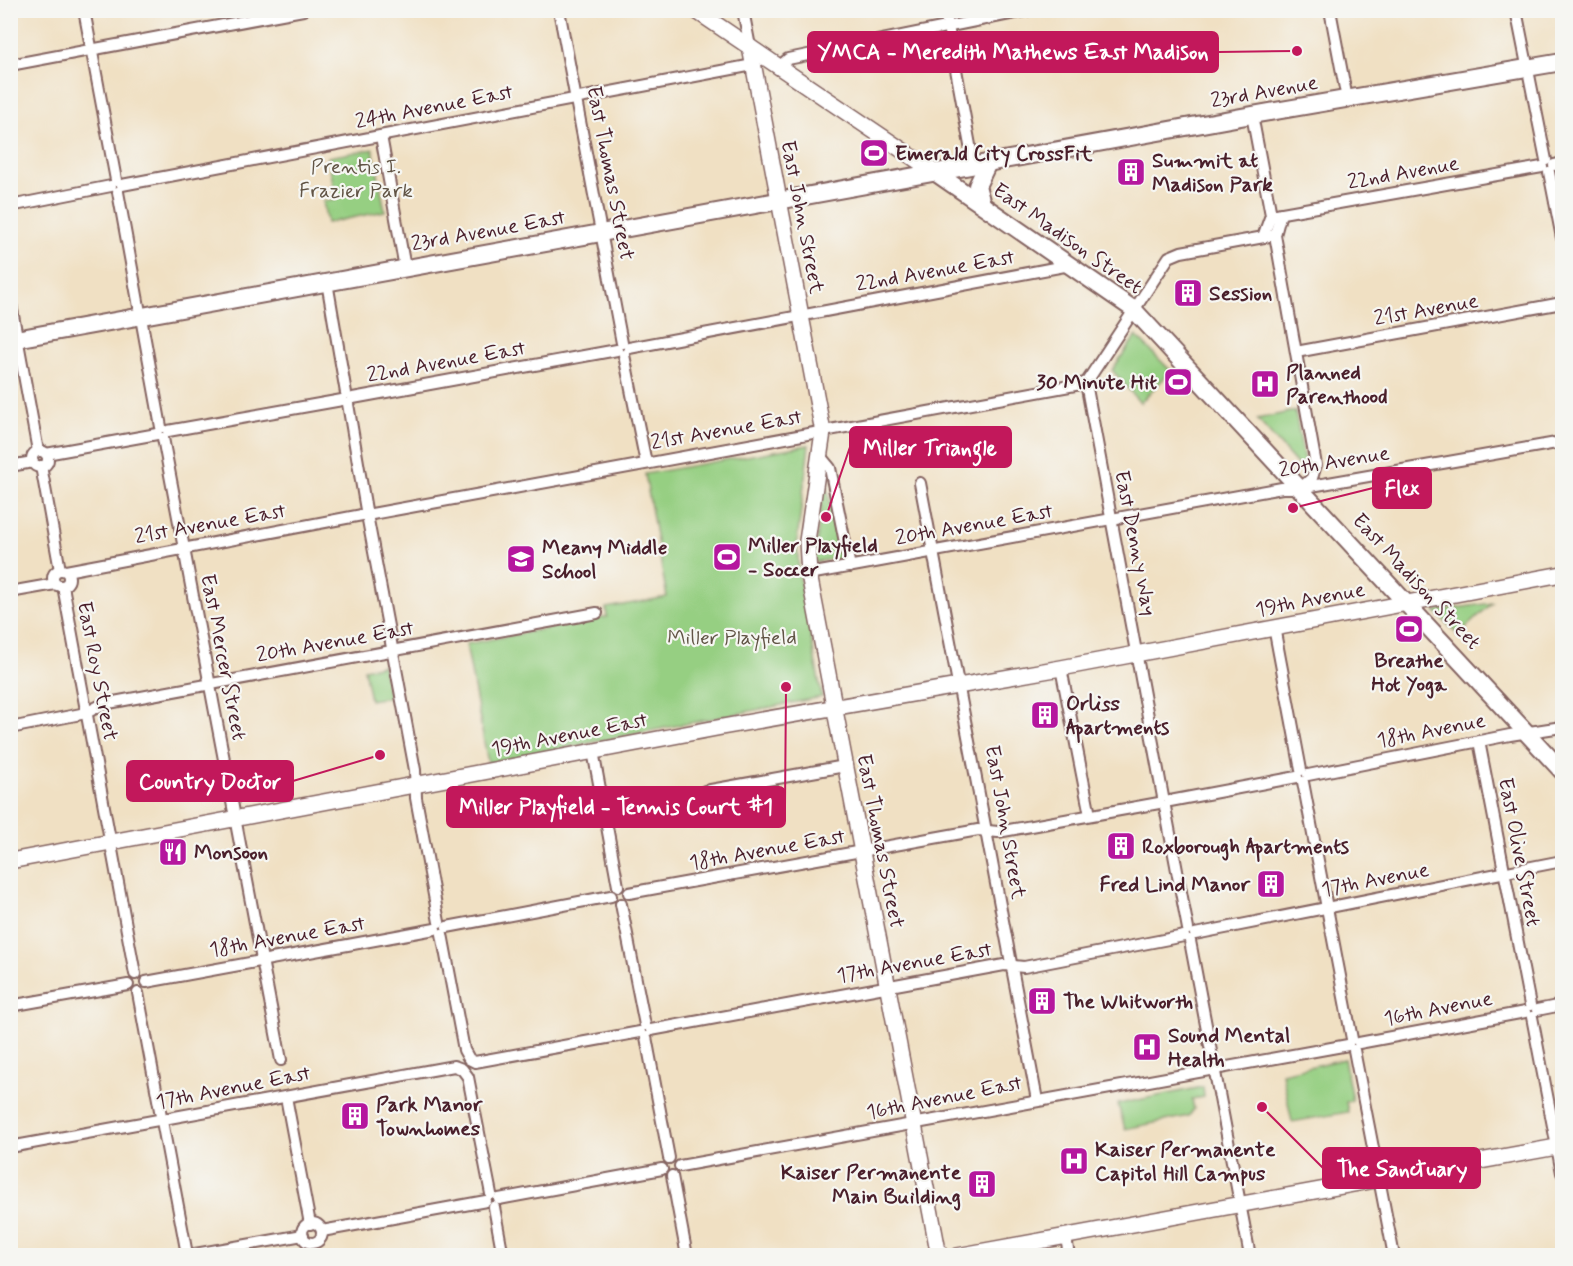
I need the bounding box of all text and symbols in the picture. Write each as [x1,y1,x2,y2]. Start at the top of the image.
callout: YMCA - Meredith Mathews East Madison [808,32,1218,72]
text: YMCA - Meredith Mathews East Madison [817,39,1209,67]
street label: 23rd Avenue [1208,69,1320,115]
street label: 24th Avenue East [353,78,516,136]
street label: East Thomas Street [579,84,641,263]
sports icon: Emerald City CrossFit [858,137,890,169]
street label: East John Street [773,138,831,297]
place label: Emerald City CrossFit [895,140,1093,168]
place label: Summit at Madison Park [1152,147,1273,199]
street label: 22nd Avenue [1345,149,1461,197]
park label: Prentis I. Frazier Park [299,153,413,205]
building icon: Summit at Madison Park [1115,156,1147,188]
street label: East Madison Street [987,177,1148,301]
street label: 23rd Avenue East [409,204,568,258]
street label: 22nd Avenue East [854,243,1017,299]
building icon: Session [1172,277,1204,309]
place label: Session [1209,280,1272,308]
street label: 21st Avenue [1372,287,1480,333]
street label: 22nd Avenue East [365,334,528,390]
place label: Planned Parenthood [1286,359,1388,411]
sports icon: 30 Minute Hit [1162,366,1194,398]
hospital icon: Planned Parenthood [1249,368,1281,400]
place label: 30 Minute Hit [1036,369,1157,397]
street label: 21st Avenue East [648,403,804,457]
callout: Miller Triangle [850,427,1011,467]
text: Miller Triangle [863,435,998,467]
street label: 20th Avenue [1277,439,1391,485]
street label: East Denny Way [1107,468,1163,618]
callout: Flex [1373,468,1431,508]
text: Flex [1385,476,1420,504]
street label: 21st Avenue East [132,497,288,551]
street label: 20th Avenue East [893,497,1055,553]
street label: East Madison Street [1346,507,1487,656]
place label: Miller Playfield - Soccer [748,532,878,584]
place label: Meany Middle School [542,534,668,586]
sports icon: Miller Playfield - Soccer [711,541,743,573]
school or university icon: Meany Middle School [505,543,537,575]
street label: East Mercer Street [193,572,253,743]
street label: 19th Avenue [1253,576,1367,624]
street label: East Roy Street [70,599,124,743]
sports icon: Breathe Hot Yoga [1393,613,1425,645]
street label: 20th Avenue East [254,614,416,670]
park label: Miller Playfield [667,624,797,652]
place label: Breathe Hot Yoga [1371,647,1448,699]
place label: Orliss Apartments [1066,690,1170,743]
building icon: Orliss Apartments [1029,699,1061,731]
street label: 19th Avenue East [489,706,650,764]
street label: 18th Avenue [1374,707,1488,755]
street label: East John Street [978,743,1032,902]
street label: East Thomas Street [849,752,911,931]
callout: Country Doctor [127,761,293,801]
text: Country Doctor [139,769,282,797]
street label: East Olive Street [1491,775,1547,929]
callout: Miller Playfield - Tennis Court #1 [447,787,785,827]
text: Miller Playfield - Tennis Court #1 [459,793,773,823]
street label: 18th Avenue East [687,822,848,877]
building icon: Roxborough Apartments [1105,830,1137,862]
place label: Roxborough Apartments [1142,833,1350,862]
restaurant icon: Monsoon [157,836,189,868]
place label: Monsoon [194,839,268,867]
street label: 17th Avenue [1319,856,1431,904]
building icon: Fred Lind Manor [1255,868,1287,900]
place label: Fred Lind Manor [1100,871,1251,899]
street label: 18th Avenue East [207,909,368,964]
street label: 17th Avenue East [835,935,994,990]
building icon: The Whitworth [1026,985,1058,1017]
street label: 16th Avenue [1381,985,1495,1033]
place label: The Whitworth [1063,988,1193,1016]
place label: Sound Mental Health [1168,1022,1290,1074]
hospital icon: Sound Mental Health [1131,1031,1163,1063]
street label: 17th Avenue East [154,1059,313,1117]
street label: 16th Avenue East [864,1069,1025,1127]
place label: Park Manor Townhomes [376,1091,483,1143]
building icon: Park Manor Townhomes [339,1100,371,1132]
place label: Kaiser Permanente Capitol Hill Campus [1095,1136,1276,1188]
hospital icon: Kaiser Permanente Capitol Hill Campus [1058,1145,1090,1177]
callout: The Sanctuary [1323,1148,1480,1188]
text: The Sanctuary [1337,1156,1467,1184]
place label: Kaiser Permanente Main Building [781,1159,962,1211]
building icon: Kaiser Permanente Main Building [966,1168,998,1200]

